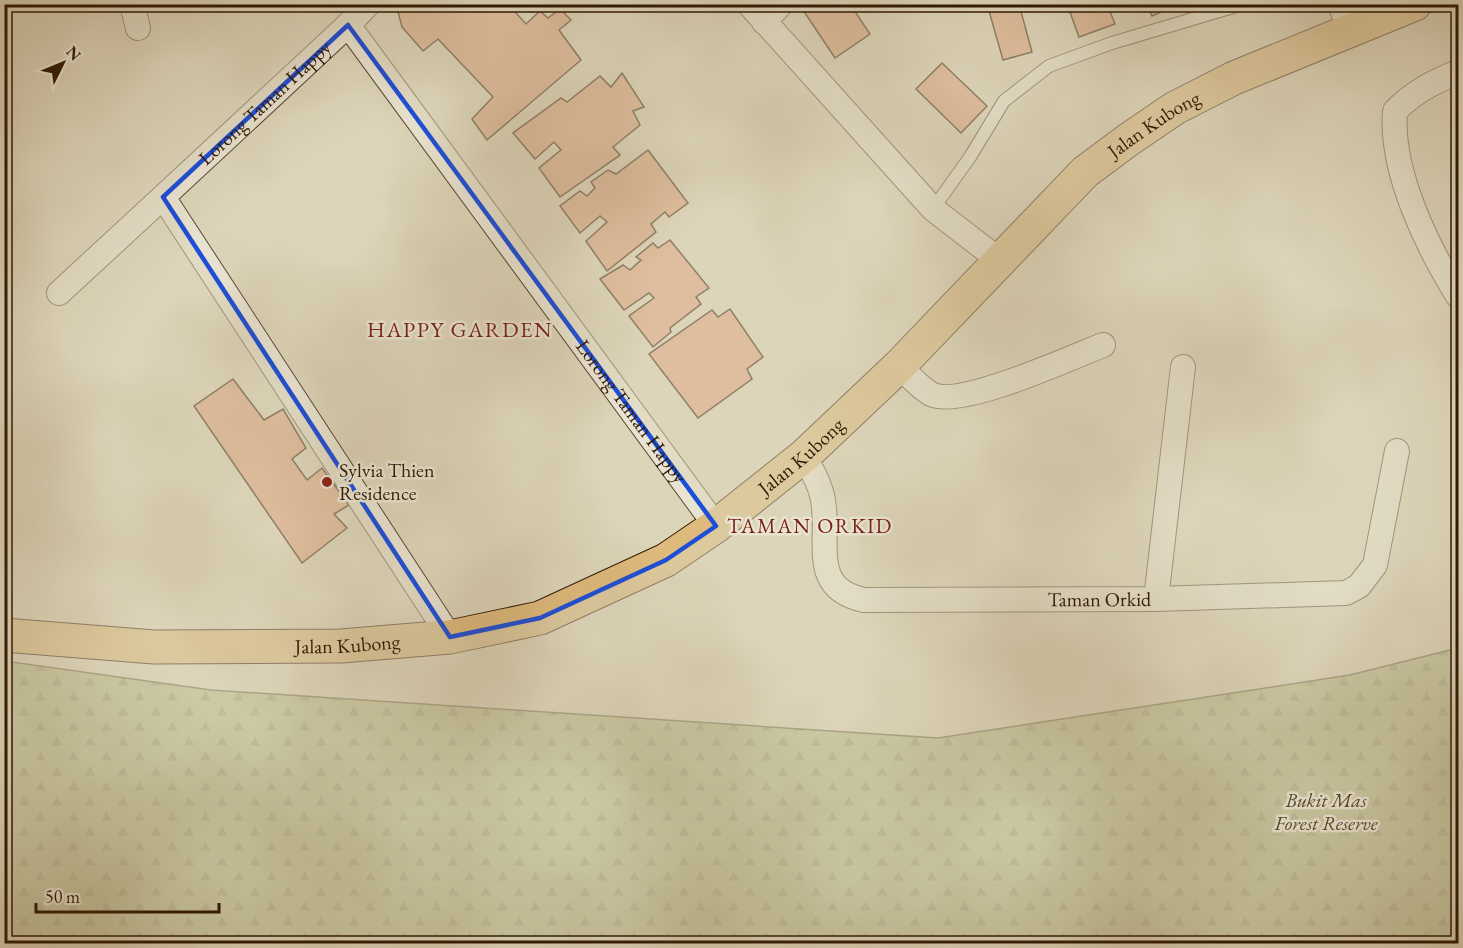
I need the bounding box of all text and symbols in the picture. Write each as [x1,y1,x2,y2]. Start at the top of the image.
north arrow [33,33,93,93]
street label: Lorong Taman Happy [193,34,337,171]
text: N [62,41,86,65]
street label: Jalan Kubong [1101,84,1205,165]
district label: HAPPY GARDEN [367,315,553,344]
street label: Lorong Taman Happy [570,334,693,488]
street label: Jalan Kubong [751,412,850,502]
place label: Sylvia Thien Residence [339,457,435,506]
marker: Sylvia Thien Residence [320,475,334,489]
district label: TAMAN ORKID [727,512,893,539]
street label: Taman Orkid [1047,586,1152,612]
street label: Jalan Kubong [293,628,402,659]
park label: Bukit Mas Forest Reserve [1273,787,1378,836]
scale bar [36,876,219,914]
text: 50 m [45,885,80,908]

